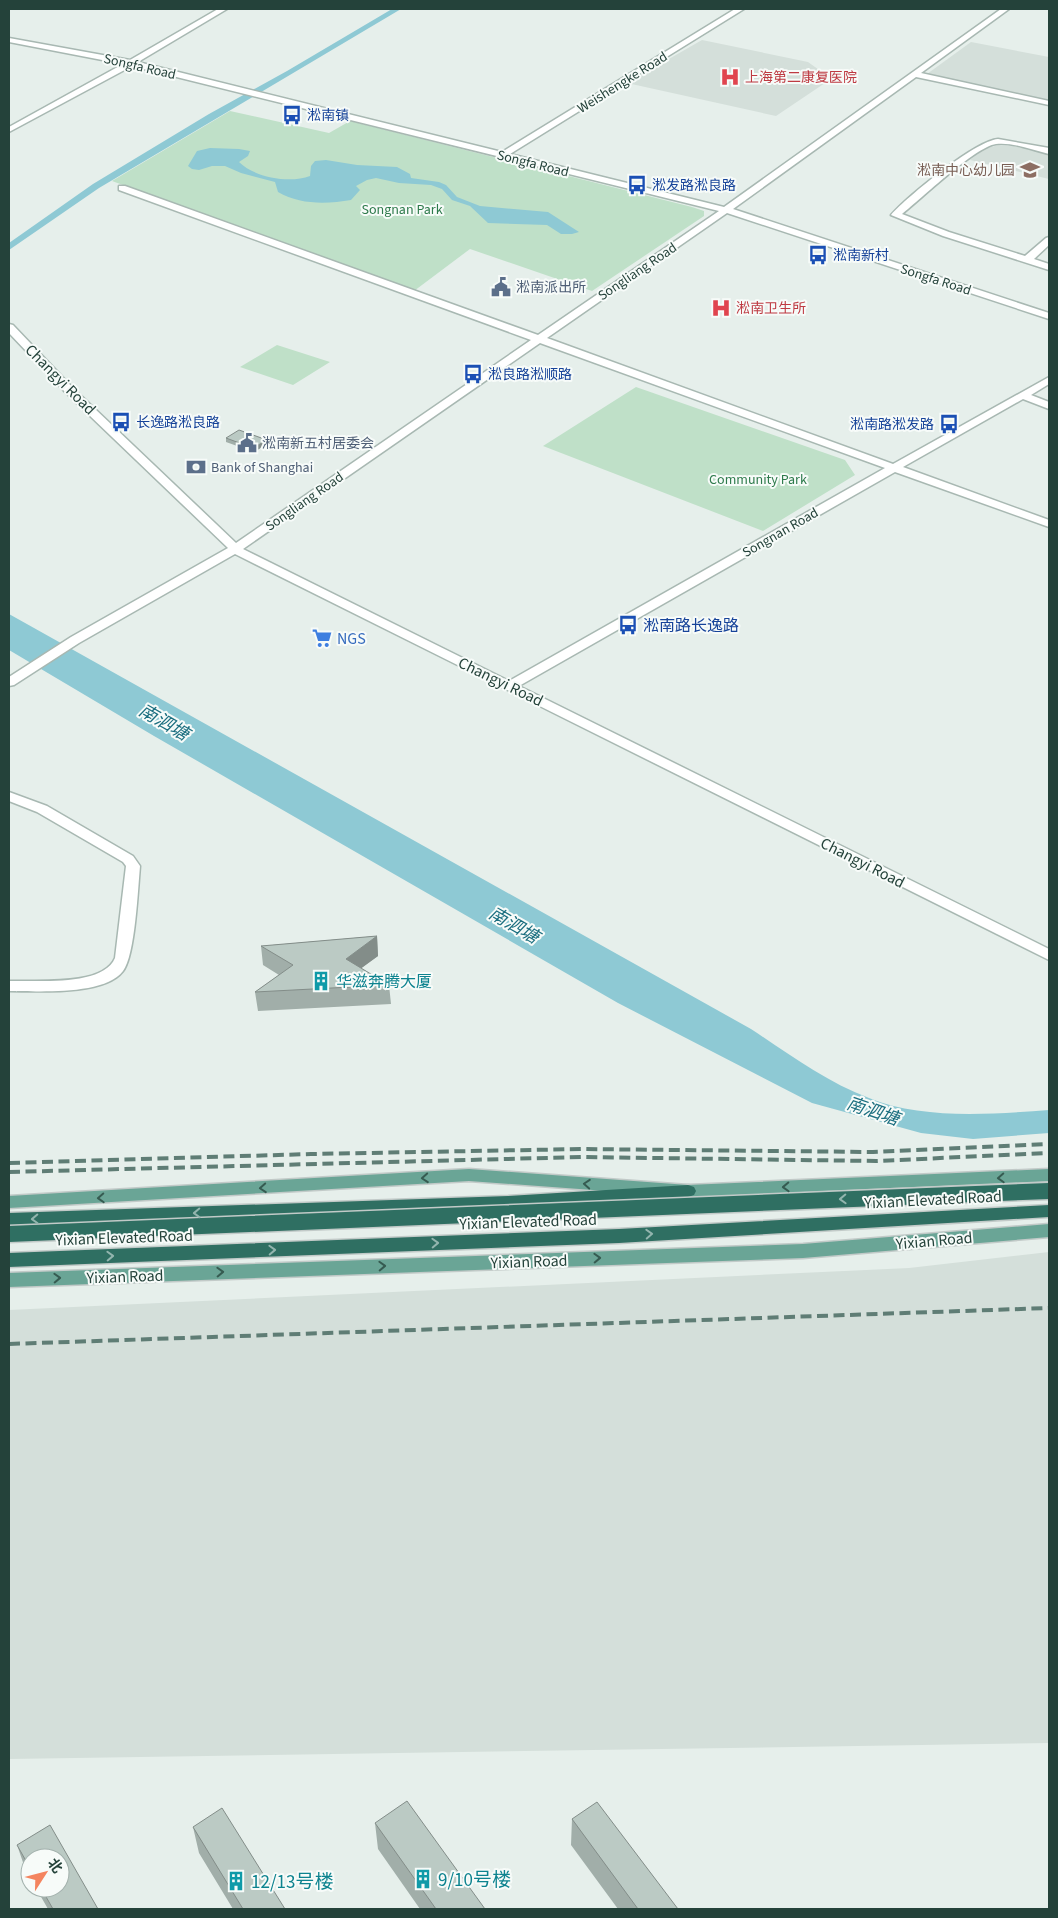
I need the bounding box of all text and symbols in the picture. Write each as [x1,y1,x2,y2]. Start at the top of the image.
street label: Weishengke Road [574,47,672,119]
street label: Songfa Road [102,49,178,85]
hospital icon: 上海第二康复医院 [719,66,741,88]
place label: 上海第二康复医院 [745,68,857,88]
bus stop icon: 淞南镇 [281,104,303,126]
place label: 淞南镇 [307,106,349,126]
street label: Songfa Road [495,145,571,183]
school or university icon: 淞南中心幼儿园 [1019,159,1041,181]
place label: 淞南中心幼儿园 [917,161,1015,181]
bus stop icon: 淞发路淞良路 [626,174,648,196]
place label: 淞发路淞良路 [652,176,736,196]
park label: Songnan Park [361,200,443,220]
street label: Songliang Road [594,238,681,306]
bus stop icon: 淞南新村 [807,244,829,266]
place label: 淞南新村 [833,246,889,266]
street label: Songfa Road [898,259,974,301]
public building icon: 淞南派出所 [490,276,512,298]
place label: 淞南派出所 [516,278,586,298]
hospital icon: 淞南卫生所 [710,297,732,319]
place label: 淞南卫生所 [736,299,806,319]
street label: Changyi Road [20,339,101,420]
bus stop icon: 淞良路淞顺路 [462,363,484,385]
place label: 淞良路淞顺路 [488,365,572,385]
bus stop icon: 长逸路淞良路 [110,411,132,433]
place label: 长逸路淞良路 [136,413,220,433]
bus stop icon: 淞南路淞发路 [938,413,960,435]
place label: 淞南路淞发路 [850,415,934,435]
public building icon: 淞南新五村居委会 [236,432,258,454]
place label: 淞南新五村居委会 [262,434,374,454]
bank icon: Bank of Shanghai [185,456,207,478]
place label: Bank of Shanghai [211,458,313,478]
street label: Songliang Road [261,467,348,536]
park label: Community Park [709,470,807,490]
street label: Songnan Road [739,503,822,563]
bus stop icon: 淞南路长逸路 [617,614,639,636]
place label: 淞南路长逸路 [643,615,739,637]
supermarket icon: NGS [311,627,333,649]
place label: NGS [337,628,366,650]
street label: Changyi Road [454,652,547,712]
water label: 南泗塘 [134,698,196,748]
street label: Changyi Road [817,832,908,894]
water label: 南泗塘 [484,901,546,951]
building icon: 华滋奔腾大厦 [310,970,332,992]
place label: 华滋奔腾大厦 [336,971,432,993]
water label: 南泗塘 [843,1091,905,1133]
one-way arrow [421,1172,429,1183]
one-way arrow [996,1172,1004,1183]
one-way arrow [583,1179,591,1190]
one-way arrow [782,1182,790,1193]
one-way arrow [259,1183,267,1194]
street label: Yixian Elevated Road [863,1185,1002,1215]
one-way arrow [97,1192,105,1203]
one-way arrow [839,1194,847,1205]
one-way arrow [193,1208,201,1218]
street label: Yixian Elevated Road [458,1209,597,1235]
one-way arrow [31,1213,39,1224]
street label: Yixian Elevated Road [54,1225,193,1251]
street label: Yixian Road [894,1227,973,1255]
one-way arrow [646,1229,654,1240]
one-way arrow [431,1238,439,1249]
one-way arrow [269,1244,277,1255]
street label: Yixian Road [489,1250,568,1274]
one-way arrow [106,1251,114,1262]
one-way arrow [593,1253,601,1264]
one-way arrow [379,1261,387,1272]
street label: Yixian Road [85,1265,164,1289]
one-way arrow [216,1267,224,1277]
one-way arrow [54,1273,62,1283]
north arrow [20,1848,70,1898]
text: 北 [43,1854,67,1877]
place label: 9/10号楼 [438,1867,511,1894]
building icon: 9/10号楼 [412,1868,434,1890]
place label: 12/13号楼 [251,1869,333,1896]
building icon: 12/13号楼 [225,1870,247,1892]

